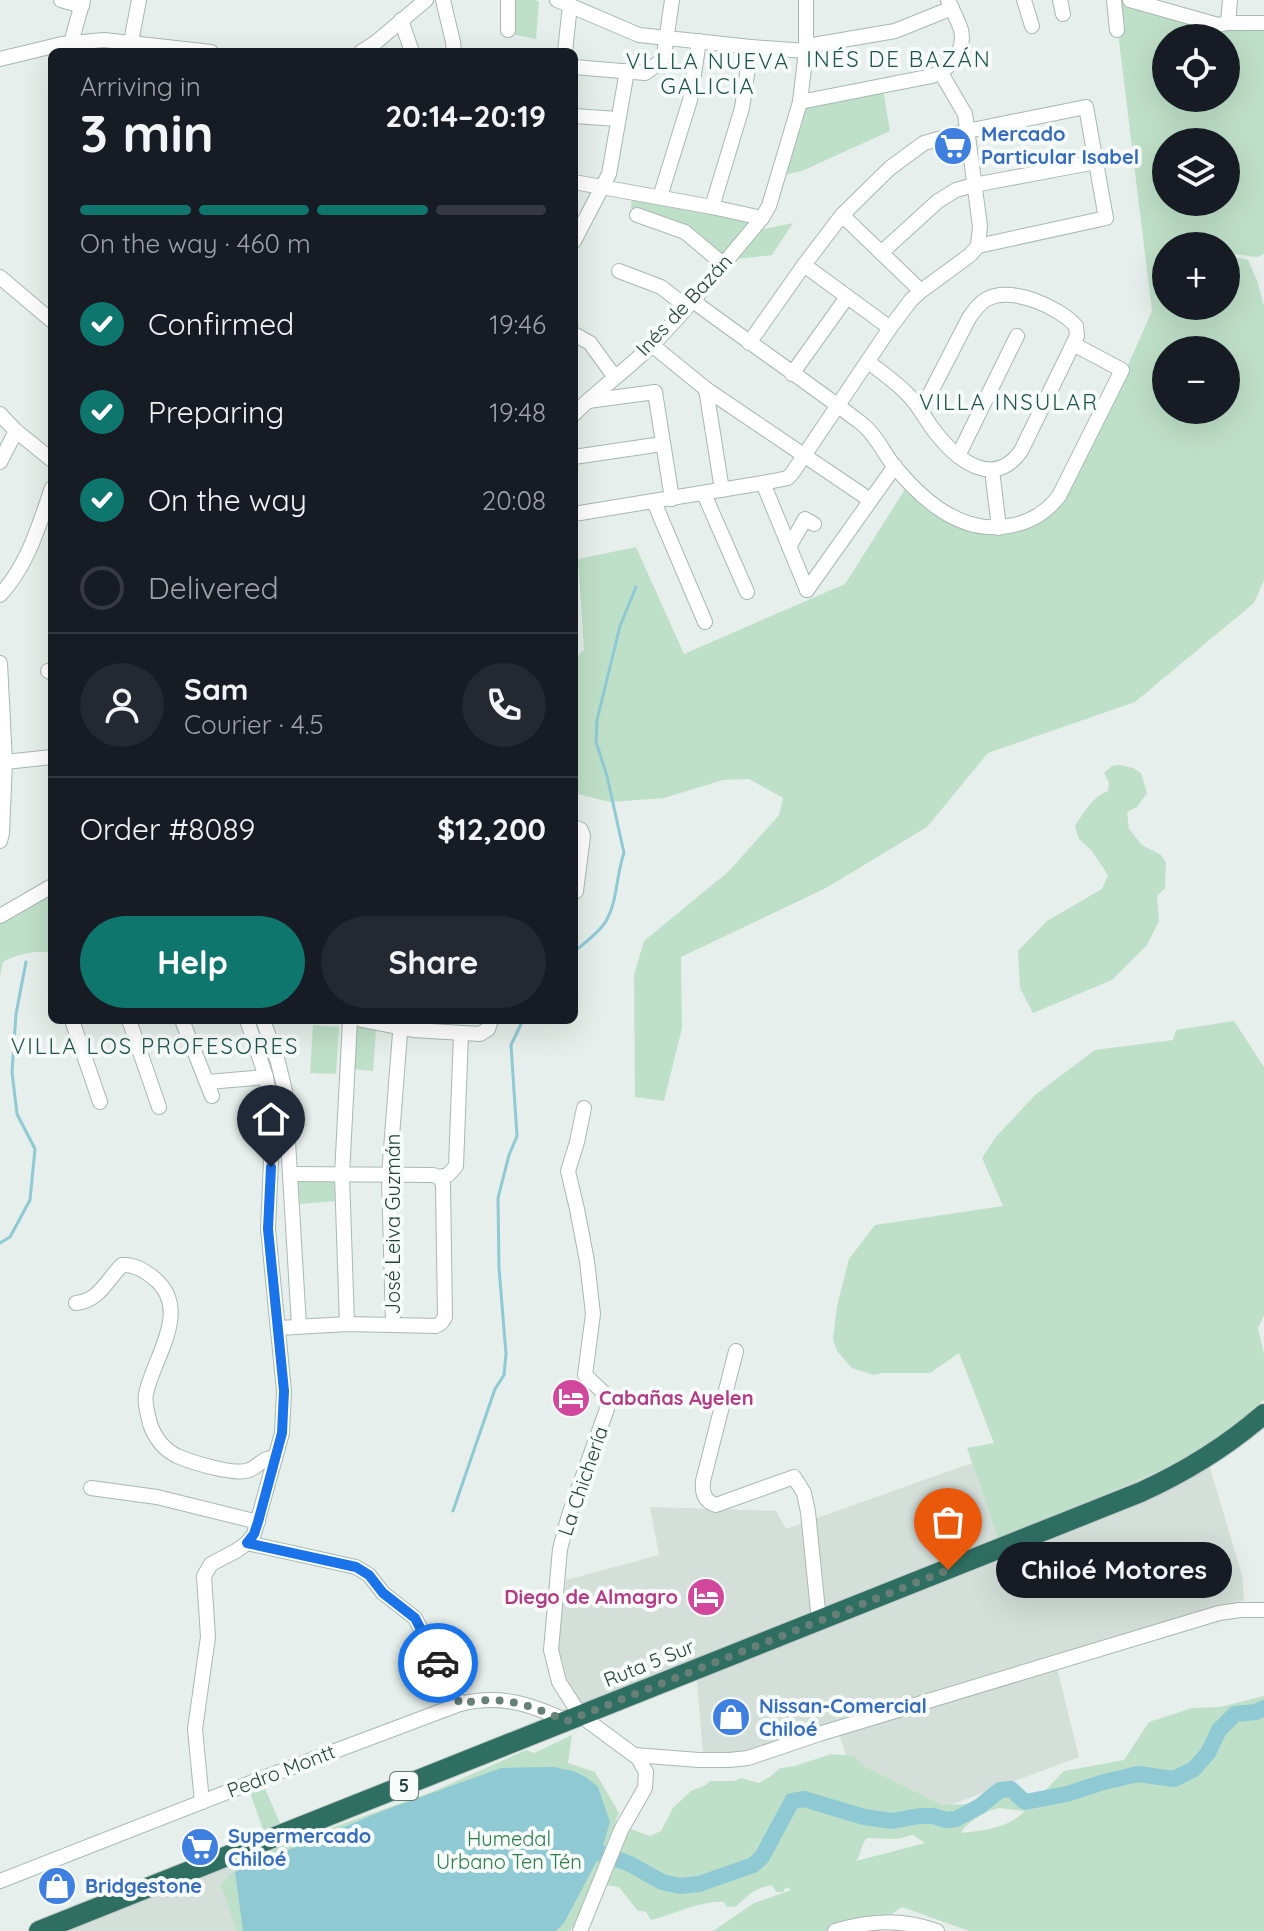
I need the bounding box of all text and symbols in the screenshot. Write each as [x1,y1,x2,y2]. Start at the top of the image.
map controls [1152,24,1240,424]
button: locate [1152,24,1240,112]
district label: INÉS DE BAZÁN [806,45,992,73]
district label: VLLLA NUEVA GALICIA [626,47,790,100]
text: Arriving in [80,70,201,103]
text: 20:14–20:19 [385,97,546,135]
text: 3 min [80,100,214,165]
place label: Mercado Particular Isabel [981,121,1139,169]
supermarket icon: Mercado Particular Isabel [932,125,974,167]
button: layers [1152,128,1240,216]
text: On the way · 460 m [80,227,311,260]
button: + [1152,232,1240,320]
street label: Inés de Bazán [630,249,737,361]
icon: check [80,302,124,346]
text: Confirmed [148,305,294,343]
text: 19:46 [489,308,546,341]
button: − [1152,336,1240,424]
district label: VILLA INSULAR [919,388,1099,416]
icon: check [80,390,124,434]
text: Preparing [148,393,284,431]
text: 19:48 [489,396,546,429]
icon: check [80,478,124,522]
text: On the way [148,481,307,519]
text: 20:08 [482,484,546,517]
text: Delivered [148,569,279,607]
button: person [80,663,164,747]
button: phone [462,663,546,747]
text: Sam [184,670,248,708]
text: Courier · 4.5 [184,708,324,741]
text: Order #8089 [80,810,255,848]
text: $12,200 [437,810,546,848]
button: Help [80,916,305,1008]
button: Share [321,916,546,1008]
district label: VILLA LOS PROFESORES [11,1032,299,1060]
pin [237,1085,305,1167]
icon: home [249,1097,293,1141]
street label: José Leiva Guzmán [380,1134,405,1314]
hotel icon: Cabañas Ayelen [550,1377,592,1419]
place label: Cabañas Ayelen [599,1385,754,1410]
street label: La Chichería [552,1423,613,1539]
pin [914,1488,982,1570]
icon: bag [926,1500,970,1544]
callout: Chiloé Motores [996,1542,1232,1598]
text: Chiloé Motores [1021,1553,1207,1586]
hotel icon: Diego de Almagro [685,1576,727,1618]
place label: Diego de Almagro [504,1584,678,1609]
courier [398,1623,478,1703]
street label: Ruta 5 Sur [600,1633,698,1692]
icon: car [416,1641,460,1685]
place label: Nissan-Comercial Chiloé [759,1693,927,1741]
shop icon: Nissan-Comercial Chiloé [710,1696,752,1738]
street label: Pedro Montt [223,1738,339,1803]
road number: 5 [390,1772,418,1800]
place label: Supermercado Chiloé [228,1823,371,1871]
supermarket icon: Supermercado Chiloé [179,1826,221,1868]
park label: Humedal Urbano Ten Tén [436,1826,582,1874]
shop icon: Bridgestone [36,1865,78,1907]
place label: Bridgestone [85,1873,202,1898]

